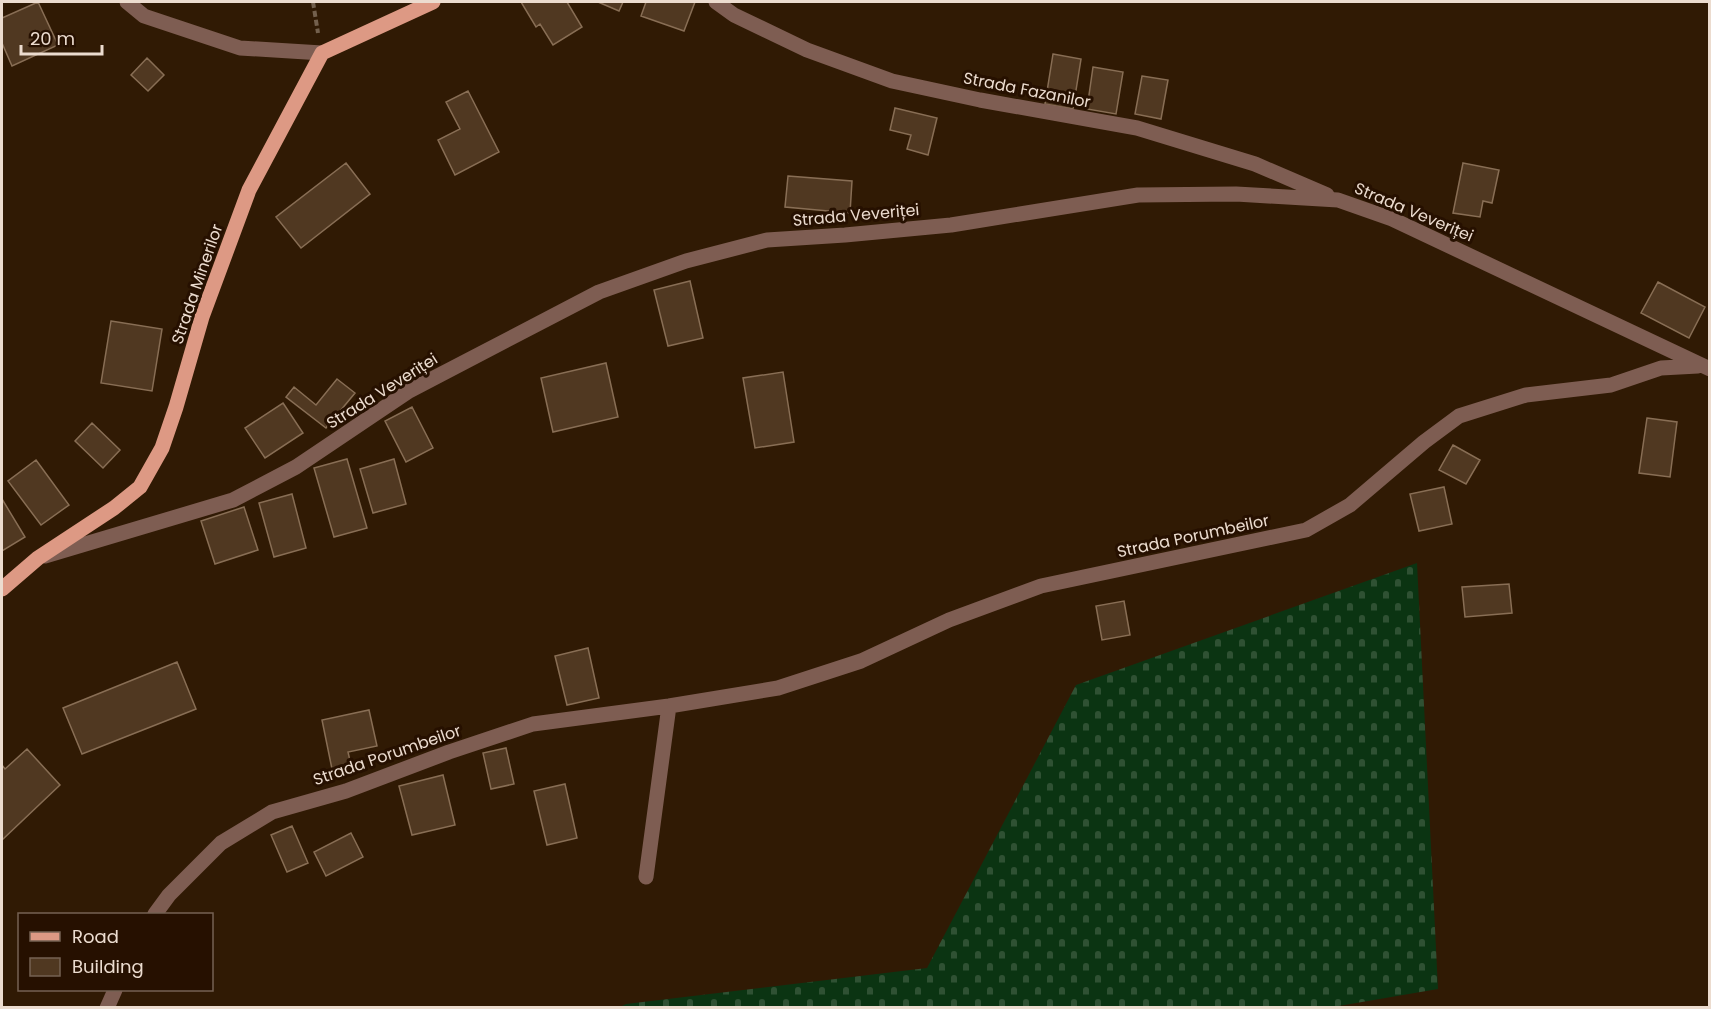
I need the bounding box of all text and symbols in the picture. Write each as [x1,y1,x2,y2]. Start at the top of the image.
scale bar [21,18,102,56]
text: 20 m [30,26,75,51]
street label: Strada Fazanilor [961,66,1093,114]
street label: Strada Veveriței [1351,177,1477,247]
street label: Strada Veveriței [792,198,920,232]
street label: Strada Minerilor [166,221,228,347]
street label: Strada Veveriței [322,348,442,434]
street label: Strada Porumbeilor [1115,509,1271,563]
street label: Strada Porumbeilor [310,719,464,791]
legend [18,913,213,991]
text: Road [72,924,119,949]
text: Building [72,954,144,979]

